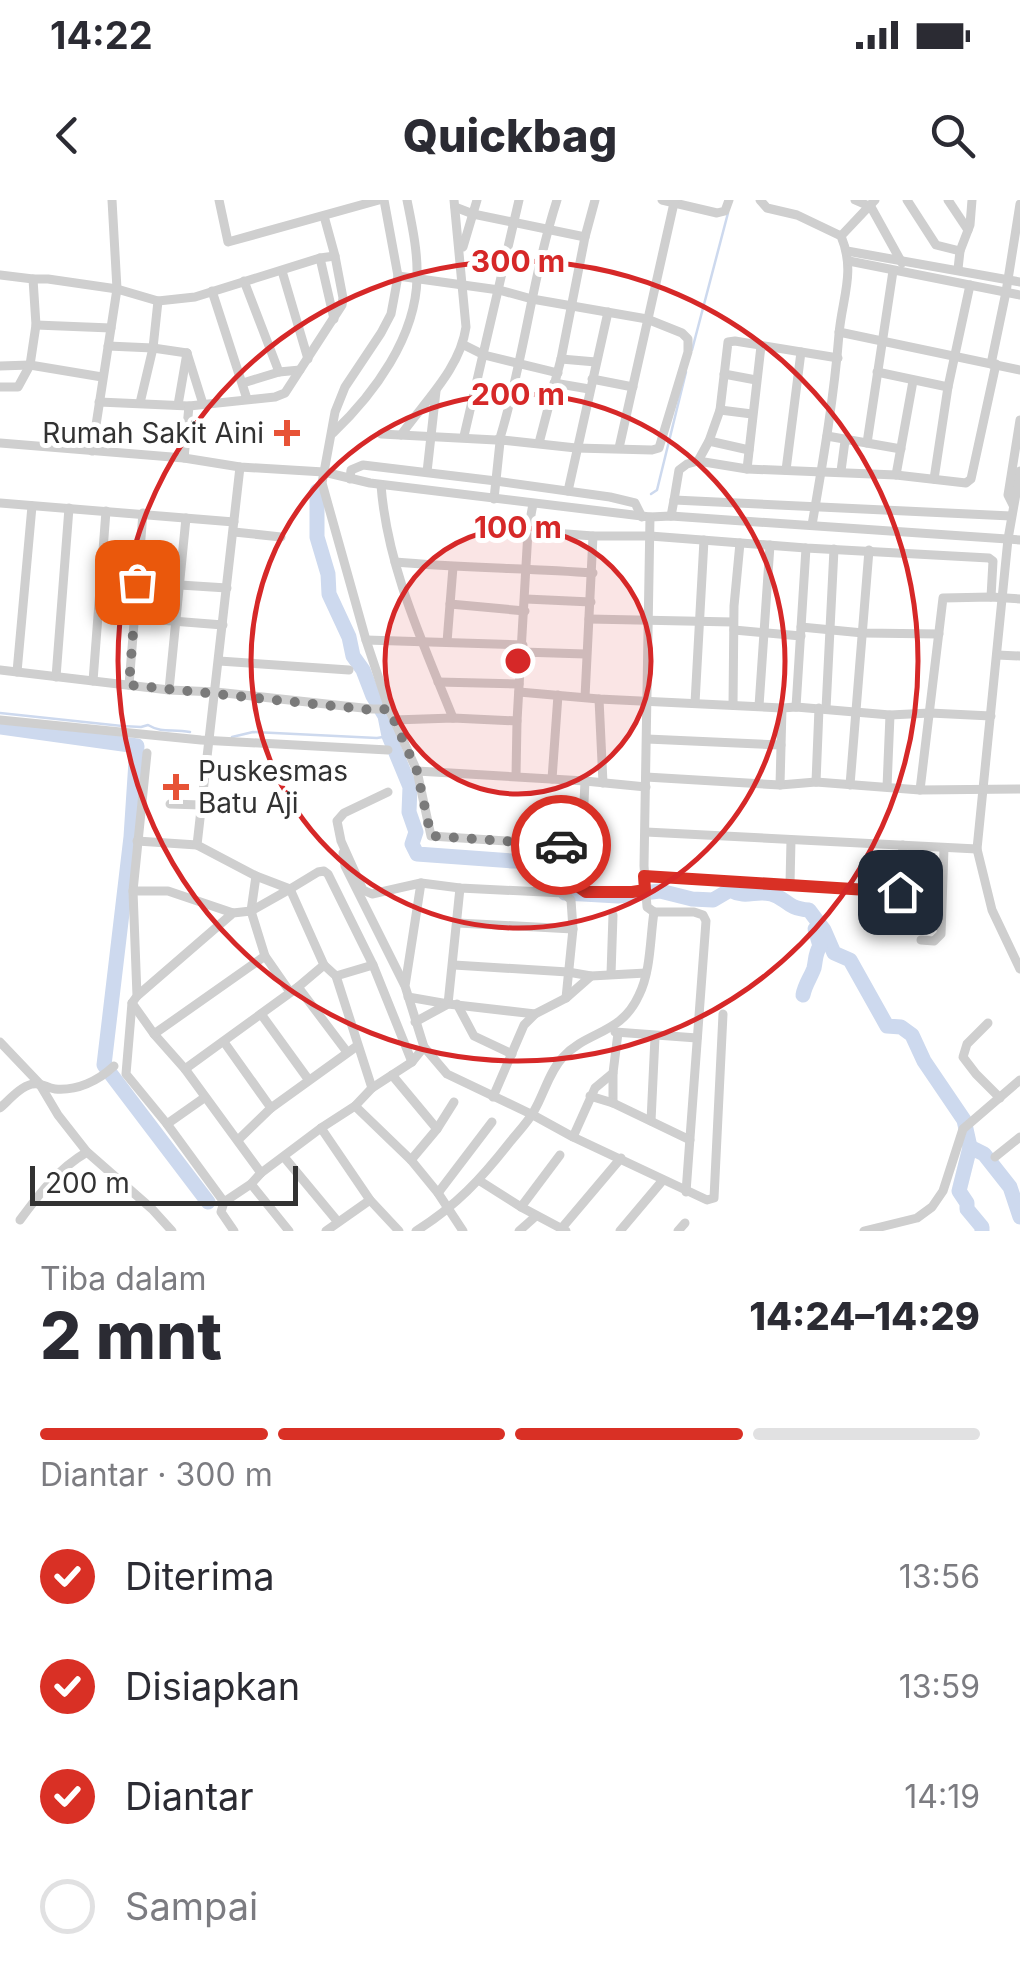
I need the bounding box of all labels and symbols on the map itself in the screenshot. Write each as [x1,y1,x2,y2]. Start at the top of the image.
text: 300 m [471,243,565,279]
text: 200 m [471,376,565,412]
place label: Rumah Sakit Aini [42,416,264,450]
marker: Rumah Sakit Aini [274,420,300,446]
text: 100 m [474,509,562,545]
pin [95,540,180,625]
centre of rings [500,643,536,679]
place label: Puskesmas Batu Aji [198,754,348,820]
marker: Puskesmas Batu Aji [163,774,189,800]
courier [511,795,611,895]
pin [858,850,943,935]
scale bar [30,1161,298,1206]

